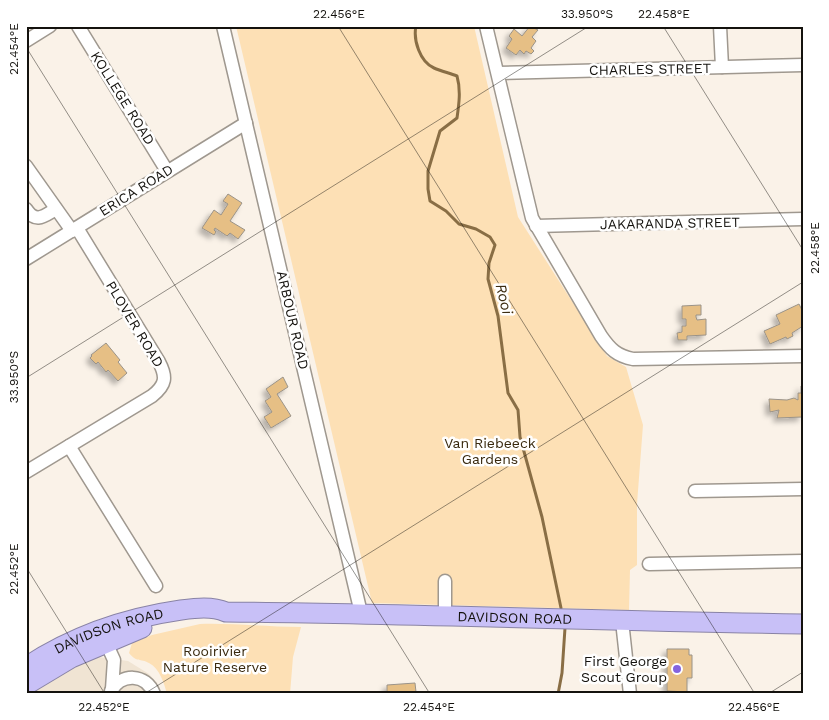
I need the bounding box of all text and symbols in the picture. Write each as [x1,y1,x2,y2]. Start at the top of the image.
text: 22.456°E [313,7,365,21]
text: 33.950°S [561,7,613,21]
text: 22.458°E [638,7,690,21]
text: 22.454°E [7,23,21,75]
street label: KOLLEGE ROAD [88,48,158,148]
street label: CHARLES STREET [589,60,712,78]
street label: ERICA ROAD [96,161,176,219]
street label: JAKARANDA STREET [600,214,741,232]
text: 22.458°E [808,222,822,274]
street label: ARBOUR ROAD [274,269,312,371]
street label: PLOVER ROAD [103,278,167,370]
water label: Rooi [492,282,517,317]
text: 33.950°S [7,351,21,403]
park label: Van Riebeeck Gardens [444,435,536,467]
text: 22.452°E [7,543,21,595]
street label: DAVIDSON ROAD [51,605,165,657]
street label: DAVIDSON ROAD [457,608,572,627]
park label: Rooirivier Nature Reserve [163,643,267,675]
place label: First George Scout Group [581,653,667,685]
marker: First George Scout Group [671,663,683,675]
text: 22.452°E [78,700,130,714]
text: 22.454°E [403,700,455,714]
text: 22.456°E [728,700,780,714]

